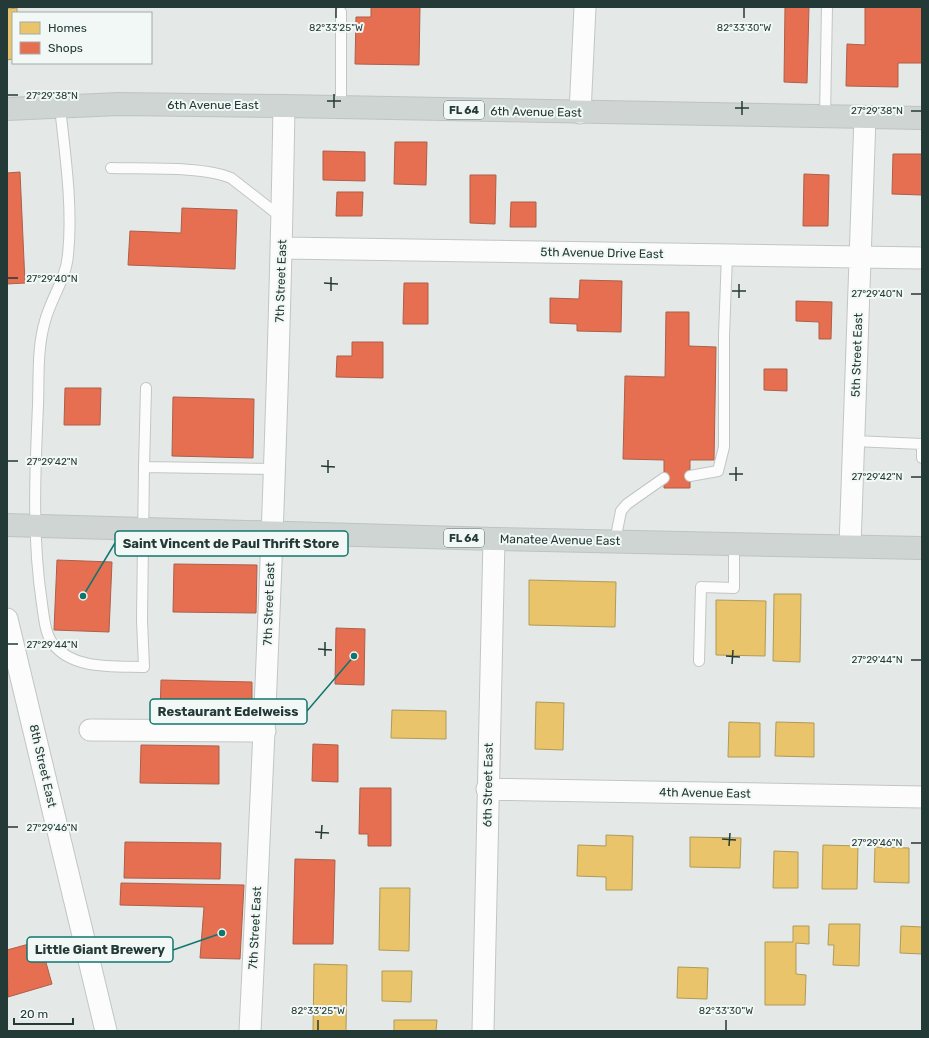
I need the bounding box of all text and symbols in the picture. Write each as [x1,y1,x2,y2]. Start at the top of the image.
legend [12,12,152,64]
text: Homes [48,21,87,35]
text: 82°33'25"W [309,22,363,34]
text: 82°33'30"W [717,22,771,34]
text: Shops [48,41,83,55]
text: 27°29'38"N [26,90,78,102]
street label: 6th Avenue East [167,98,259,112]
road number: FL 64 [444,101,484,119]
street label: 6th Avenue East [490,104,582,120]
text: 27°29'38"N [851,105,903,117]
street label: 7th Street East [273,239,289,323]
street label: 5th Avenue Drive East [540,245,664,261]
text: 27°29'40"N [26,273,78,285]
text: 27°29'40"N [851,288,903,300]
street label: 5th Street East [849,312,865,397]
text: 27°29'42"N [26,456,78,468]
text: 27°29'42"N [851,471,903,483]
road number: FL 64 [444,529,484,547]
callout: Saint Vincent de Paul Thrift Store [115,531,348,556]
street label: Manatee Avenue East [500,532,621,548]
text: Saint Vincent de Paul Thrift Store [123,536,340,551]
street label: 7th Street East [261,562,277,646]
text: 27°29'44"N [26,639,78,651]
text: 27°29'44"N [851,654,903,666]
callout: Restaurant Edelweiss [150,699,307,724]
text: Restaurant Edelweiss [158,704,298,719]
street label: 8th Street East [27,723,59,809]
street label: 6th Street East [480,742,496,827]
street label: 4th Avenue East [659,785,751,801]
text: 27°29'46"N [27,822,77,834]
text: 27°29'46"N [852,837,902,849]
street label: 7th Street East [246,886,264,970]
callout: Little Giant Brewery [27,937,173,962]
text: Little Giant Brewery [35,942,165,957]
scale bar [14,1000,73,1026]
text: 82°33'25"W [291,1005,345,1017]
text: 82°33'30"W [699,1005,753,1017]
text: 20 m [20,1007,48,1021]

